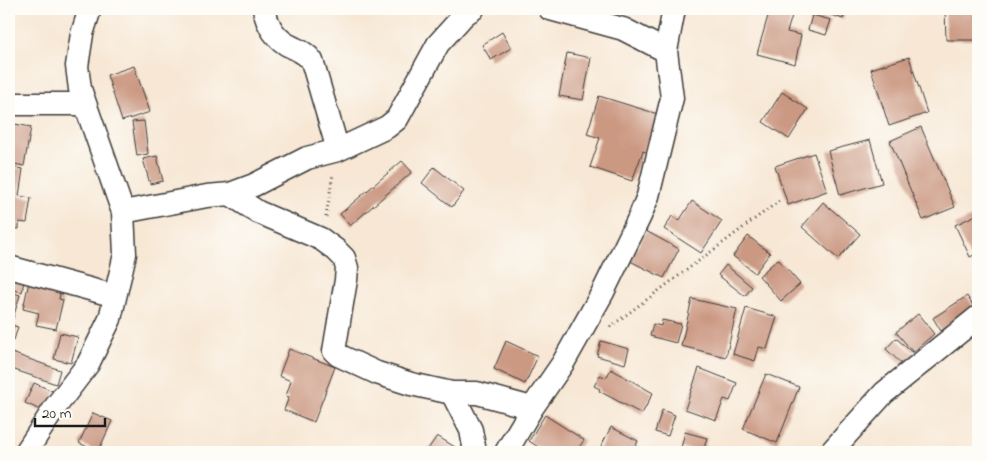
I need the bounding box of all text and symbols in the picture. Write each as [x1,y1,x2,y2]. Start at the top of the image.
scale bar [35,396,105,428]
text: 20 m [42,403,72,425]

